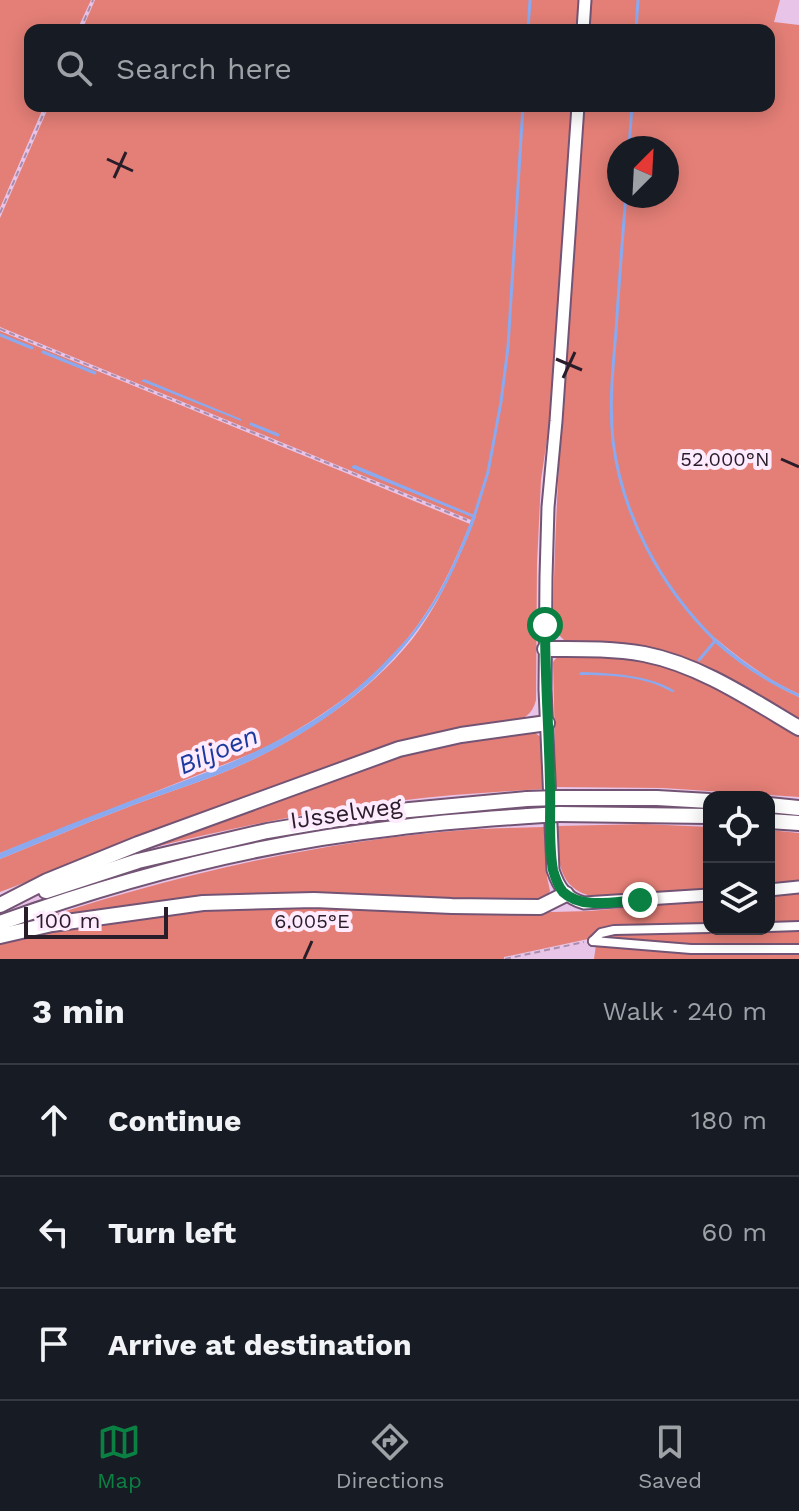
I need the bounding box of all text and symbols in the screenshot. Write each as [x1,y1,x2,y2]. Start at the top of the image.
search box [24,24,775,112]
icon: search [52,46,96,90]
text: Search here [116,51,292,86]
north arrow [607,136,679,208]
text: 52.000°N [680,447,770,471]
route start [527,607,563,643]
water label: Biljoen [173,720,263,780]
street label: IJsselweg [288,791,404,835]
map controls [703,791,775,935]
button: locate [703,791,775,863]
button: layers [703,863,775,935]
route end [622,882,658,918]
scale bar [24,903,168,939]
text: 100 m [36,908,100,933]
text: 6.005°E [274,909,350,933]
text: 3 min [32,991,125,1031]
text: Walk · 240 m [603,996,767,1026]
icon: ahead [32,1098,76,1142]
text: Continue [108,1103,241,1138]
text: 180 m [691,1105,767,1135]
icon: left [32,1210,76,1254]
text: Turn left [108,1215,236,1250]
text: 60 m [701,1217,767,1247]
icon: arrive [32,1322,76,1366]
text: Arrive at destination [108,1327,412,1362]
tab: Map [97,1420,142,1493]
tab: Directions [336,1420,444,1493]
tab: Saved [638,1420,702,1493]

